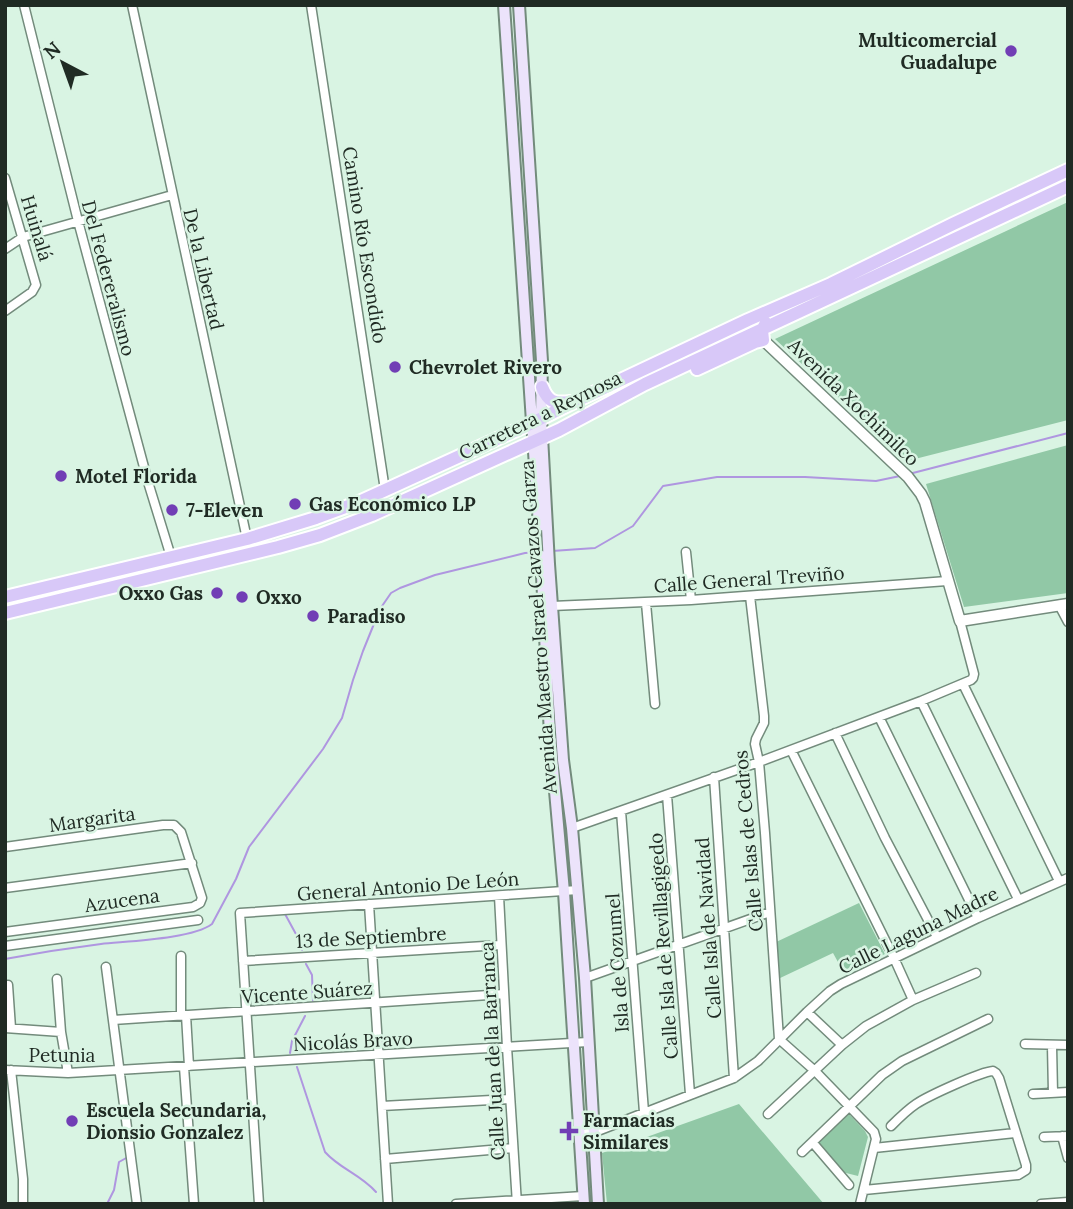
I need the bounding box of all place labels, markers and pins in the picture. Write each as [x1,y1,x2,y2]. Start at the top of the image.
place label: Multicomercial Guadalupe [858,28,997,74]
marker: Multicomercial Guadalupe [1003,43,1019,59]
place label: Chevrolet Rivero [409,355,562,379]
marker: Chevrolet Rivero [387,359,403,375]
place label: Motel Florida [75,464,197,488]
marker: Motel Florida [53,468,69,484]
place label: Gas Económico LP [309,492,476,516]
marker: Gas Económico LP [287,496,303,512]
place label: 7-Eleven [186,498,263,522]
marker: 7-Eleven [164,502,180,518]
place label: Oxxo Gas [119,581,203,605]
marker: Oxxo Gas [209,585,225,601]
place label: Oxxo [256,585,302,609]
marker: Oxxo [234,589,250,605]
place label: Paradiso [327,604,406,628]
marker: Paradiso [305,608,321,624]
place label: Escuela Secundaria, Dionsio Gonzalez [86,1098,266,1144]
place label: Farmacias Similares [583,1108,675,1154]
marker: Escuela Secundaria, Dionsio Gonzalez [64,1113,80,1129]
marker: Farmacias Similares [561,1123,577,1139]

